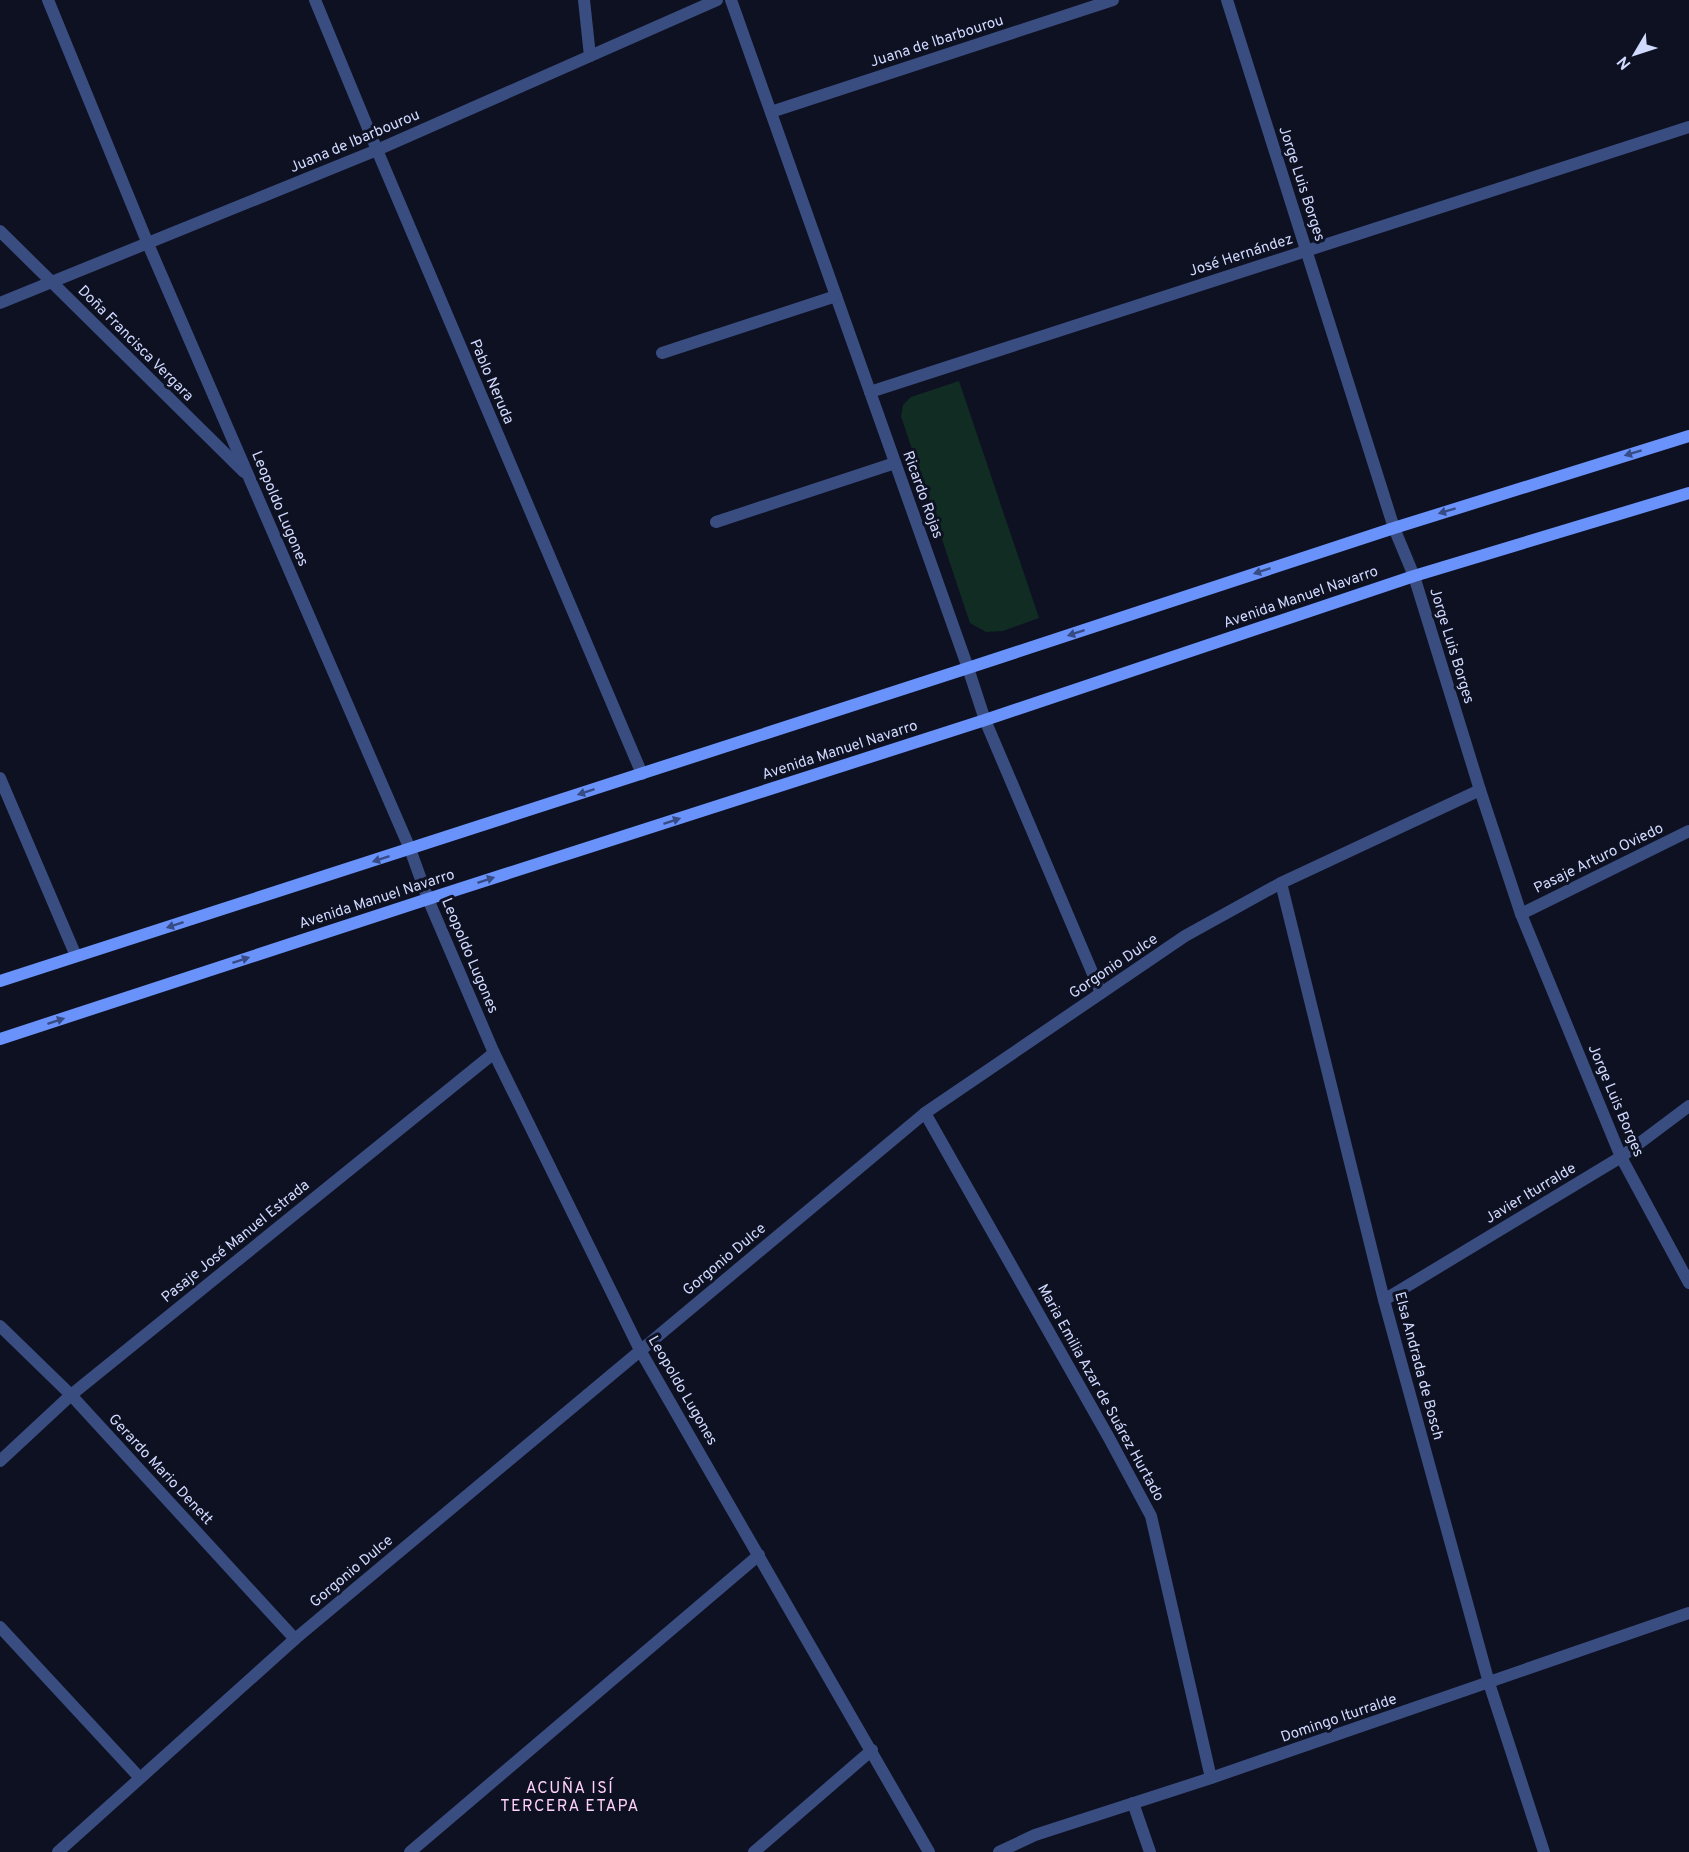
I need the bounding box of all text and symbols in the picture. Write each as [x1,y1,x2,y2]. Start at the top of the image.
street label: Juana de Ibarbourou [868,11,1006,73]
north arrow [1605,24,1665,84]
text: N [1614,51,1636,73]
street label: Juana de Ibarbourou [287,106,423,178]
street label: Jorge Luis Borges [1273,124,1329,244]
street label: José Hernández [1187,230,1295,282]
street label: Doña Francisca Vergara [73,282,197,406]
street label: Pablo Neruda [465,337,517,427]
street label: Leopoldo Lugones [246,448,312,570]
street label: Ricardo Rojas [897,449,947,541]
one-way arrow [1624,449,1642,458]
one-way arrow [1438,507,1456,516]
street label: Avenida Manuel Navarro [1221,563,1381,633]
one-way arrow [1253,567,1271,577]
street label: Jorge Luis Borges [1424,586,1478,706]
one-way arrow [1067,628,1085,638]
street label: Avenida Manuel Navarro [760,717,920,785]
one-way arrow [577,788,595,797]
one-way arrow [663,815,681,825]
street label: Pasaje Arturo Oviedo [1531,819,1667,899]
one-way arrow [372,854,390,864]
street label: Avenida Manuel Navarro [297,866,457,934]
one-way arrow [477,875,495,884]
street label: Leopoldo Lugones [436,895,502,1017]
one-way arrow [166,920,184,930]
street label: Gorgonio Dulce [1066,930,1162,1004]
one-way arrow [232,955,250,965]
one-way arrow [47,1016,65,1025]
street label: Jorge Luis Borges [1583,1042,1647,1160]
street label: Javier Iturralde [1482,1159,1580,1229]
street label: Pasaje José Manuel Estrada [158,1176,314,1308]
street label: Gorgonio Dulce [679,1220,771,1300]
street label: Maria Emilia Azar de Suárez Hurtado [1032,1281,1168,1505]
street label: Elsa Andrada de Bosch [1389,1290,1447,1442]
street label: Leopoldo Lugones [643,1333,721,1449]
street label: Gerardo Mario Denett [104,1410,216,1530]
street label: Gorgonio Dulce [306,1532,398,1612]
street label: Domingo Iturralde [1278,1690,1400,1748]
district label: ACUÑA ISÍ TERCERA ETAPA [500,1776,640,1817]

